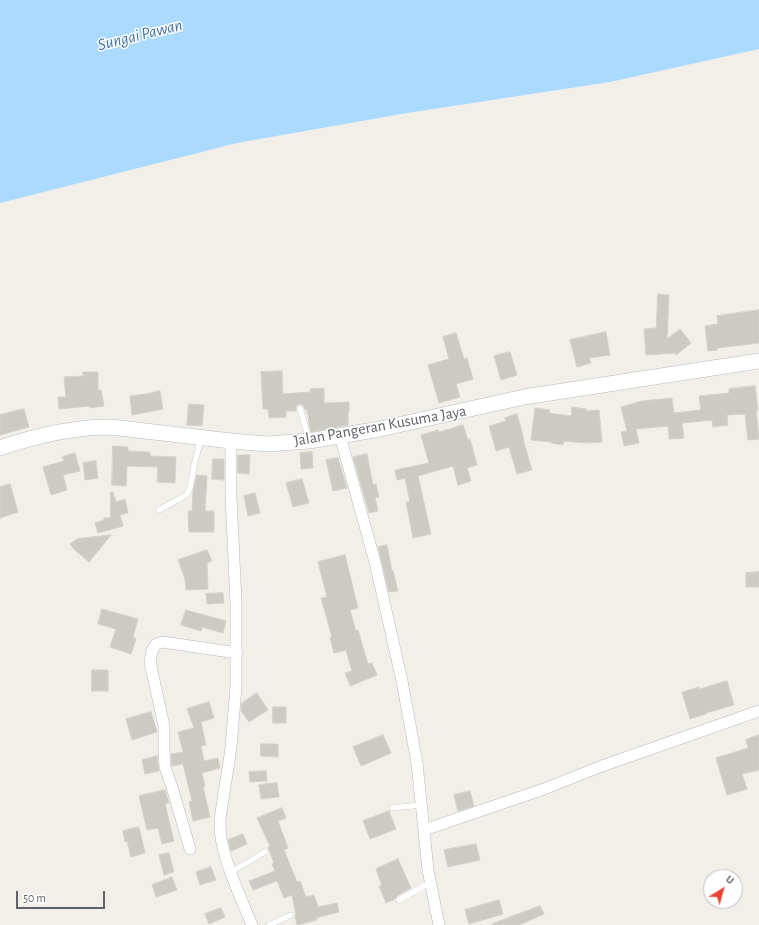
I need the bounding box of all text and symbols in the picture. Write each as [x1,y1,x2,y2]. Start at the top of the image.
water label: Sungai Pawan [96,15,184,55]
street label: Jalan Pangeran Kusuma Jaya [292,401,468,451]
north arrow [703,869,743,909]
text: U [724,873,736,886]
scale bar [18,883,107,909]
text: 50 m [23,892,46,904]

